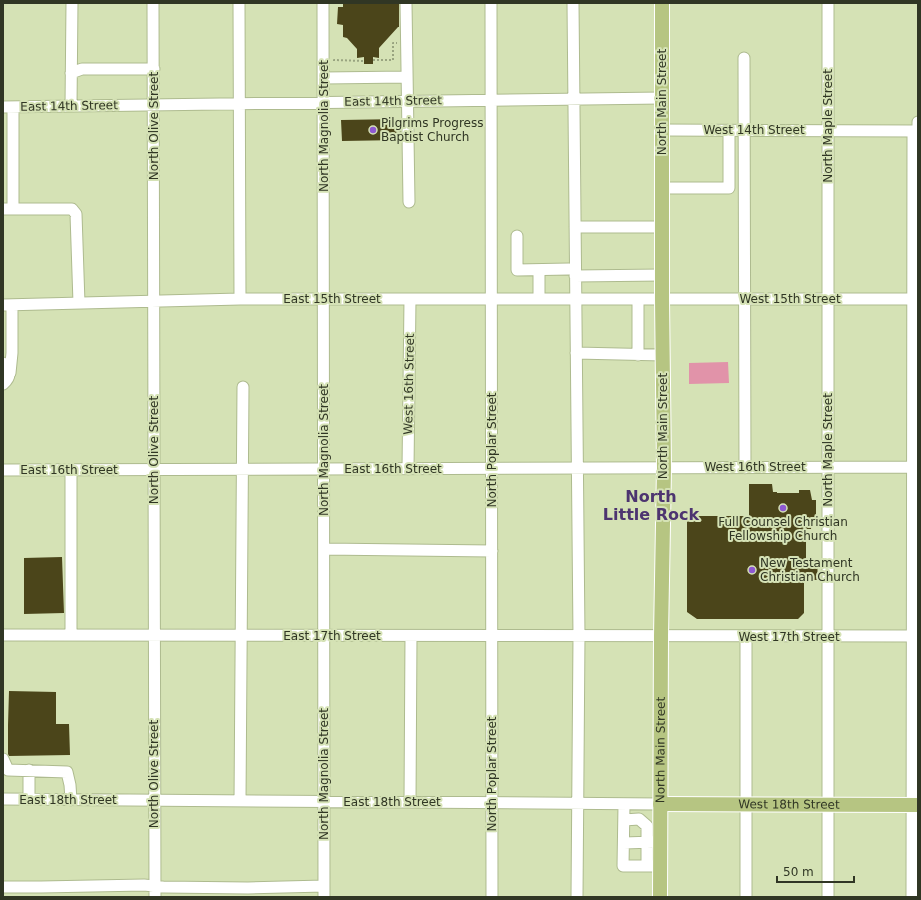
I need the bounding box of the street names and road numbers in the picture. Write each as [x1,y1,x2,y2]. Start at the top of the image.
street label: North Main Street [655,49,669,155]
street label: North Magnolia Street [317,60,331,192]
street label: North Maple Street [821,69,835,183]
street label: North Olive Street [147,72,161,180]
street label: East 14th Street [344,93,442,109]
street label: East 14th Street [20,98,118,114]
street label: West 14th Street [703,123,805,137]
street label: East 15th Street [283,292,381,306]
street label: West 15th Street [739,292,841,306]
street label: West 16th Street [401,333,417,435]
street label: North Main Street [656,373,670,479]
street label: North Magnolia Street [317,384,331,516]
street label: North Poplar Street [485,392,499,508]
street label: North Maple Street [821,393,835,507]
street label: North Olive Street [147,396,161,504]
street label: West 16th Street [704,460,806,474]
street label: East 16th Street [344,462,442,476]
street label: East 16th Street [20,463,118,477]
street label: East 17th Street [283,629,381,643]
street label: West 17th Street [738,630,840,644]
street label: North Main Street [653,696,668,803]
street label: North Magnolia Street [317,708,331,840]
street label: North Poplar Street [485,716,499,832]
street label: North Olive Street [147,720,161,828]
street label: East 18th Street [19,793,117,807]
street label: East 18th Street [343,795,441,809]
street label: West 18th Street [738,797,840,812]

